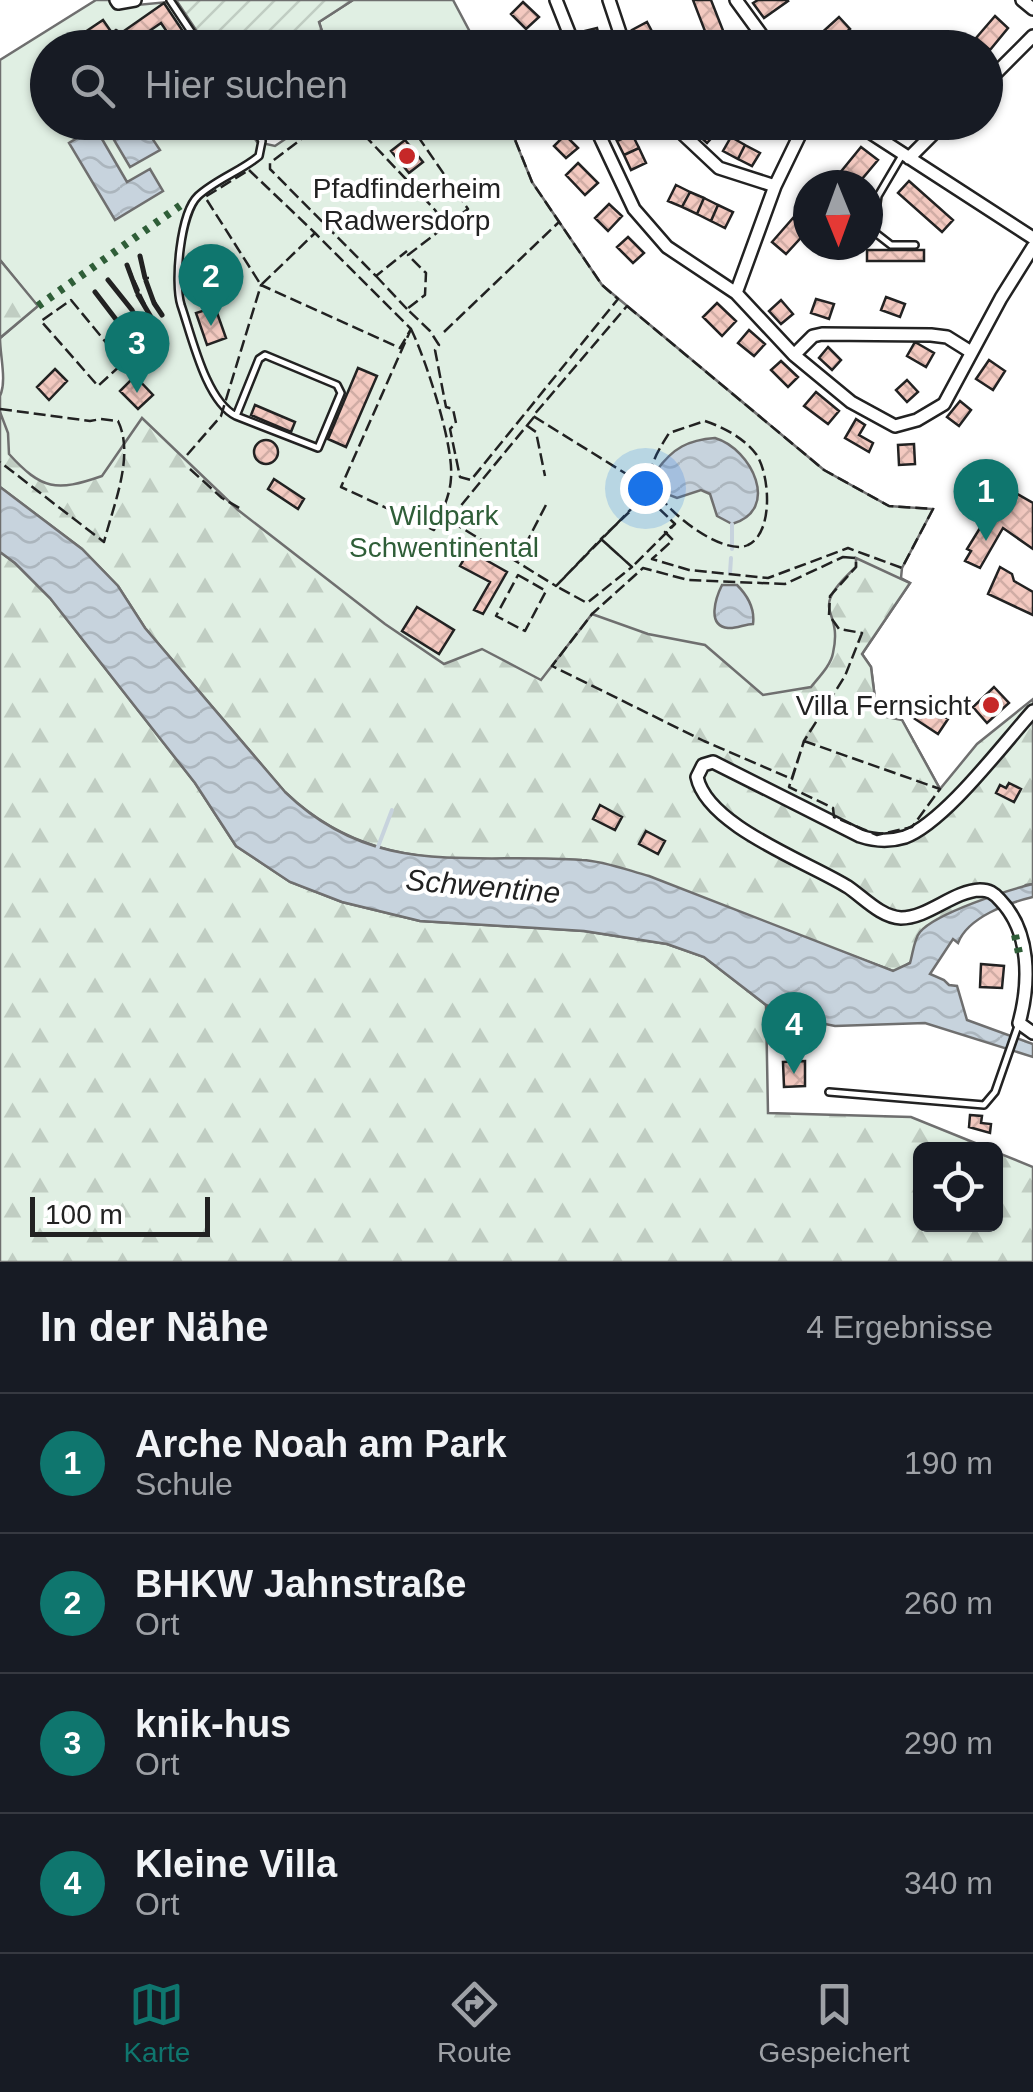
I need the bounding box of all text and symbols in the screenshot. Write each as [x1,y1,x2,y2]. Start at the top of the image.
search box [30,30,1003,140]
icon: search [65,58,120,113]
text: Hier suchen [145,64,348,106]
marker: Pfadfinderheim Radwersdorp [396,145,418,167]
north arrow [793,170,883,260]
place label: Pfadfinderheim Radwersdorp [313,173,501,236]
pin: 2 [178,244,244,326]
pin: 3 [104,310,170,393]
pin: 1 [954,458,1018,541]
your location [620,463,671,514]
park label: Wildpark Schwentinental [349,500,539,563]
place label: Villa Fernsicht [796,690,971,721]
marker: Villa Fernsicht [980,694,1002,716]
water label: Schwentine [404,863,562,909]
pin: 4 [762,992,826,1074]
map controls [913,1142,1003,1232]
button: locate [913,1142,1003,1232]
scale bar [30,1192,210,1236]
text: 100 m [45,1199,123,1230]
text: In der Nähe [40,1303,269,1350]
text: 4 Ergebnisse [806,1309,993,1345]
text: Arche Noah am Park [135,1423,507,1465]
text: 1 [64,1445,81,1481]
text: 190 m [904,1445,993,1481]
text: Schule [135,1466,233,1502]
text: BHKW Jahnstraße [135,1563,467,1605]
text: 2 [64,1585,81,1621]
text: 260 m [904,1585,993,1621]
text: Ort [135,1606,179,1642]
text: knik-hus [135,1703,291,1745]
text: 3 [64,1725,81,1761]
text: 290 m [904,1725,993,1761]
text: Ort [135,1746,179,1782]
text: Kleine Villa [135,1843,337,1885]
text: 4 [64,1865,81,1901]
text: 340 m [904,1865,993,1901]
text: Ort [135,1886,179,1922]
tab: Karte [123,1977,190,2069]
tab: Route [437,1977,512,2069]
tab: Gespeichert [759,1977,910,2069]

